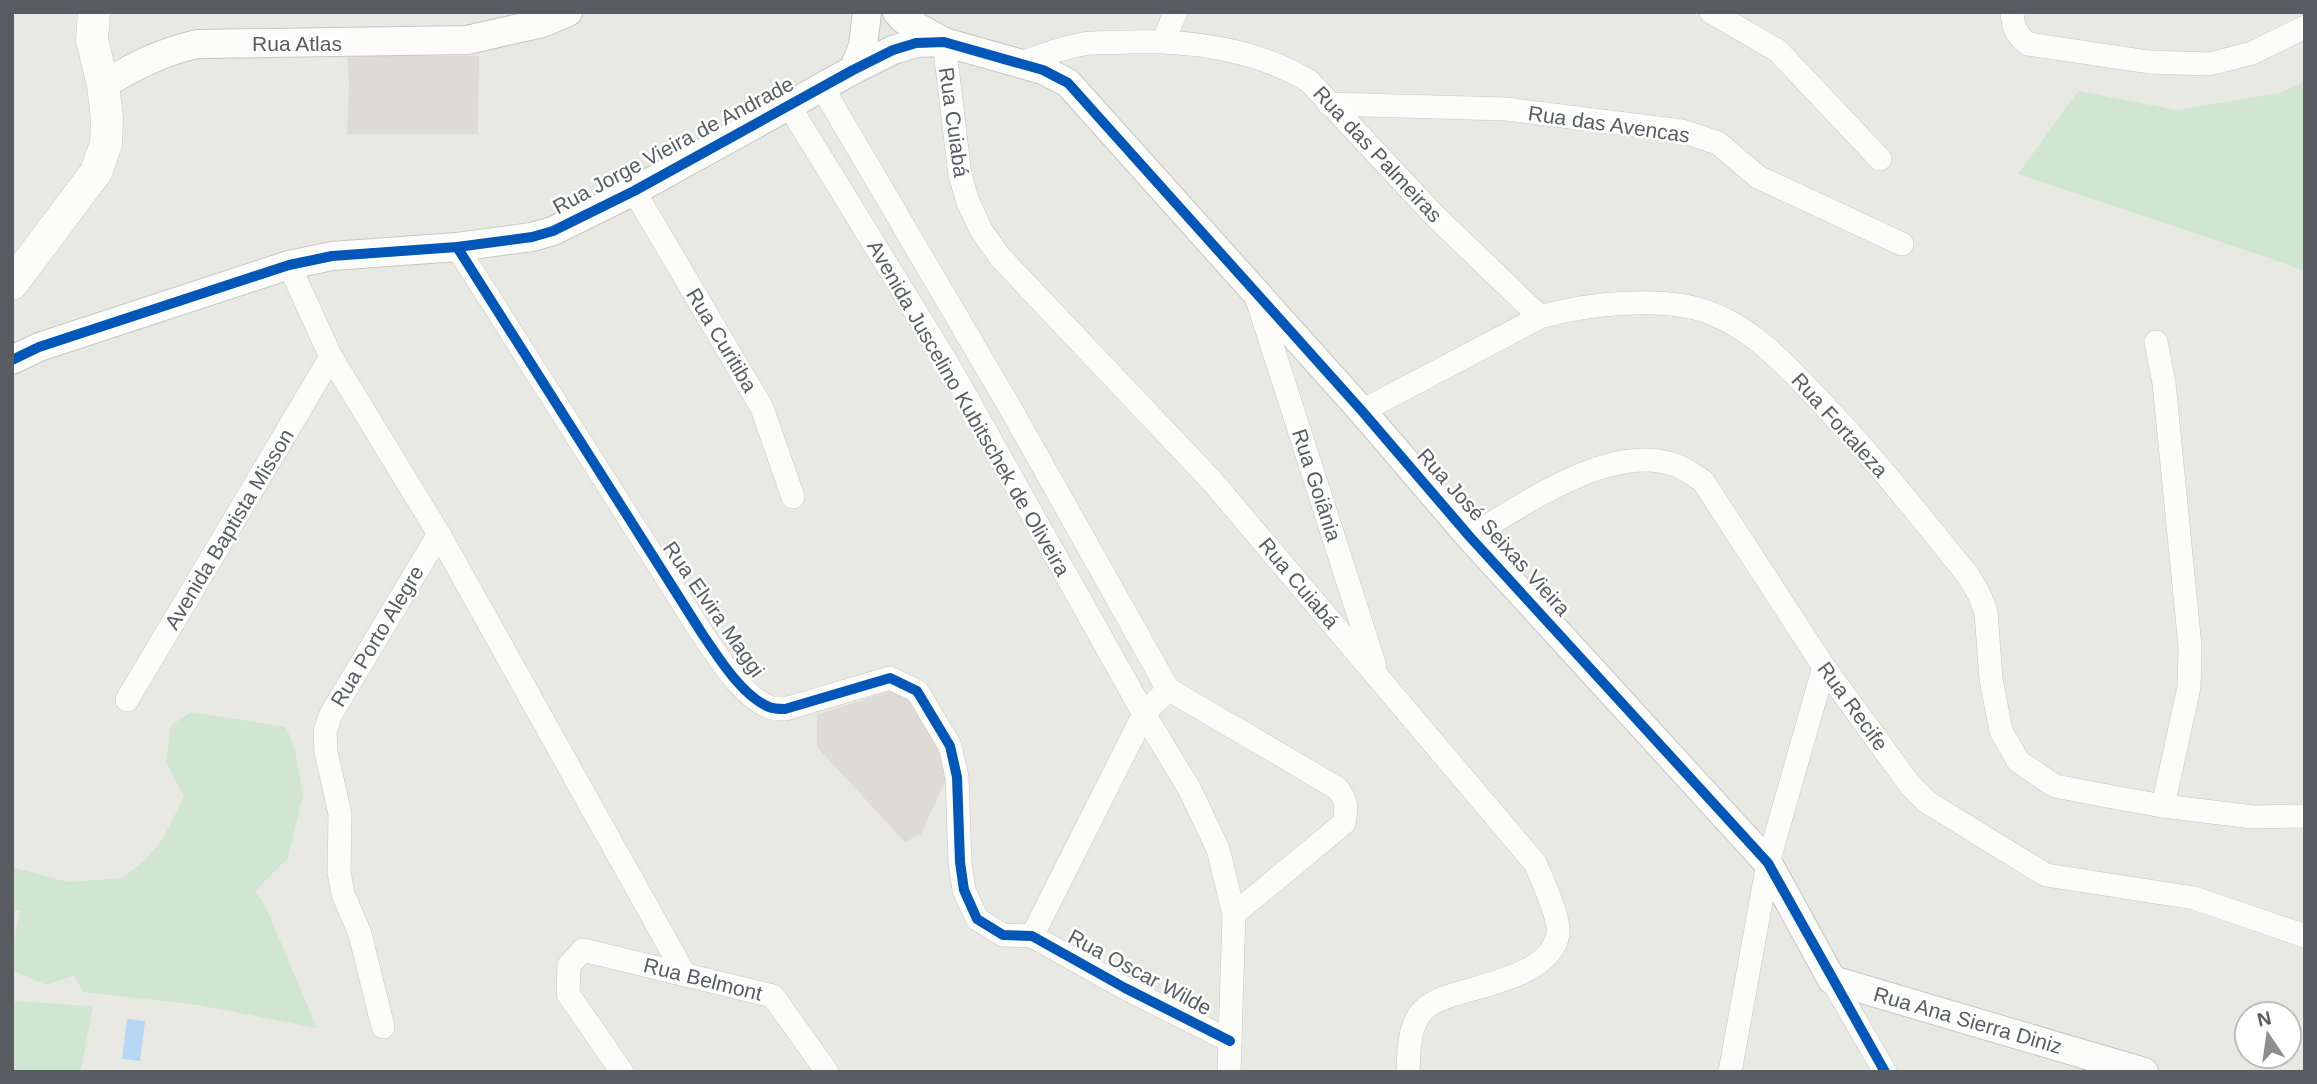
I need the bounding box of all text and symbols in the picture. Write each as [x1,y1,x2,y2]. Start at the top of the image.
street label: Rua Atlas [252,32,342,55]
street label: Rua Cuiabá [935,65,973,179]
street label: Rua Jorge Vieira de Andrade [549,72,797,218]
street label: Rua das Palmeiras [1309,81,1447,227]
street label: Rua das Avencas [1527,101,1691,147]
street label: Avenida Juscelino Kubitschek de Oliveira [863,236,1075,580]
street label: Rua Curitiba [682,284,762,396]
street label: Rua Fortaleza [1787,368,1893,482]
street label: Avenida Baptista Misson [160,425,298,633]
street label: Rua Goiânia [1288,426,1346,544]
street label: Rua José Seixas Vieira [1413,444,1575,620]
street label: Rua Cuiabá [1255,533,1344,633]
street label: Rua Elvira Maggi [659,537,769,681]
street label: Rua Porto Alegre [326,562,428,710]
street label: Rua Recife [1813,657,1893,755]
street label: Rua Oscar Wilde [1065,925,1215,1019]
street label: Rua Belmont [641,953,765,1005]
street label: Rua Ana Sierra Diniz [1871,982,2065,1058]
north arrow [2233,1000,2303,1070]
text: N [2255,1007,2273,1031]

